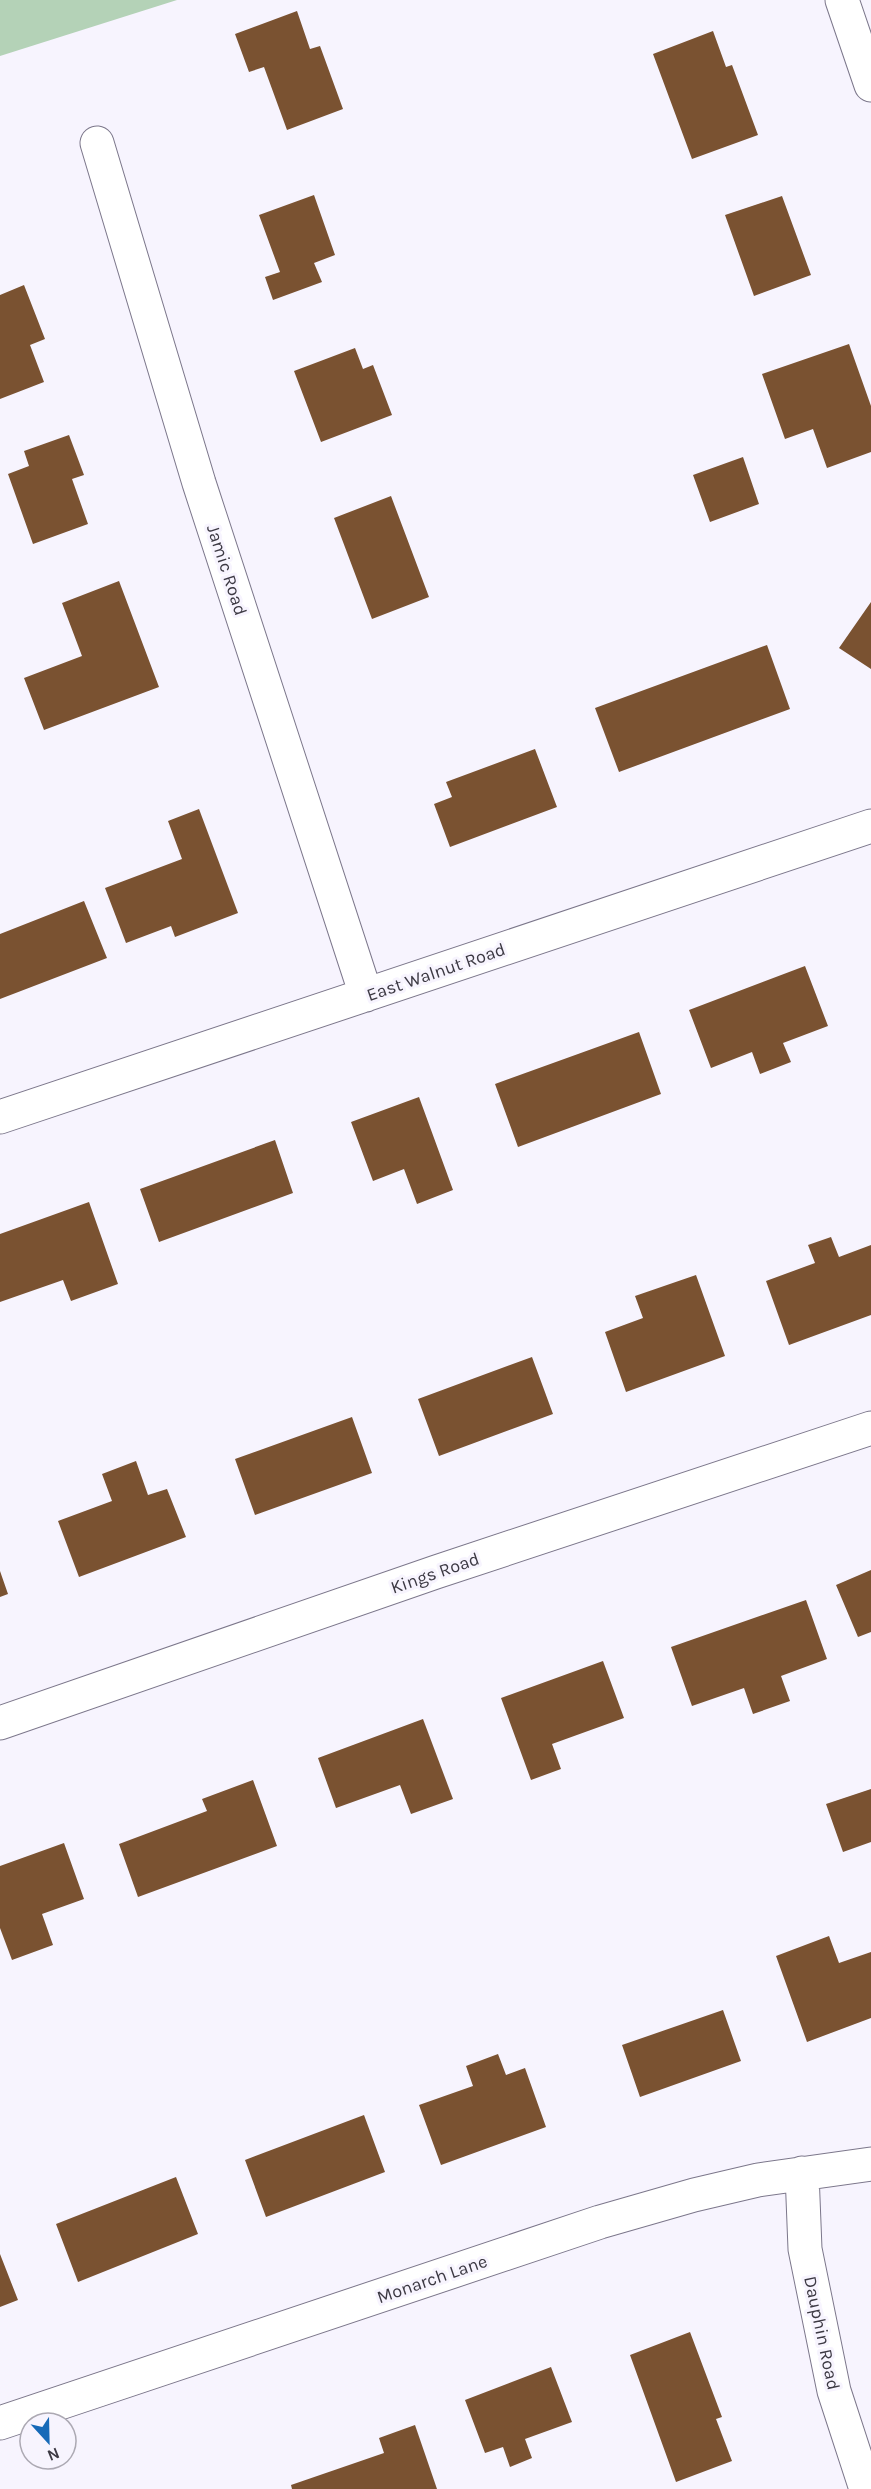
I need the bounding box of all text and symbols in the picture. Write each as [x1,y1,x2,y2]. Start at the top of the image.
street label: Jamic Road [202,522,252,618]
street label: East Walnut Road [364,938,508,1006]
street label: Kings Road [388,1548,482,1598]
street label: Monarch Lane [374,2250,490,2308]
street label: Dauphin Road [799,2274,845,2392]
north arrow [18,2411,78,2471]
text: N [45,2443,62,2465]

